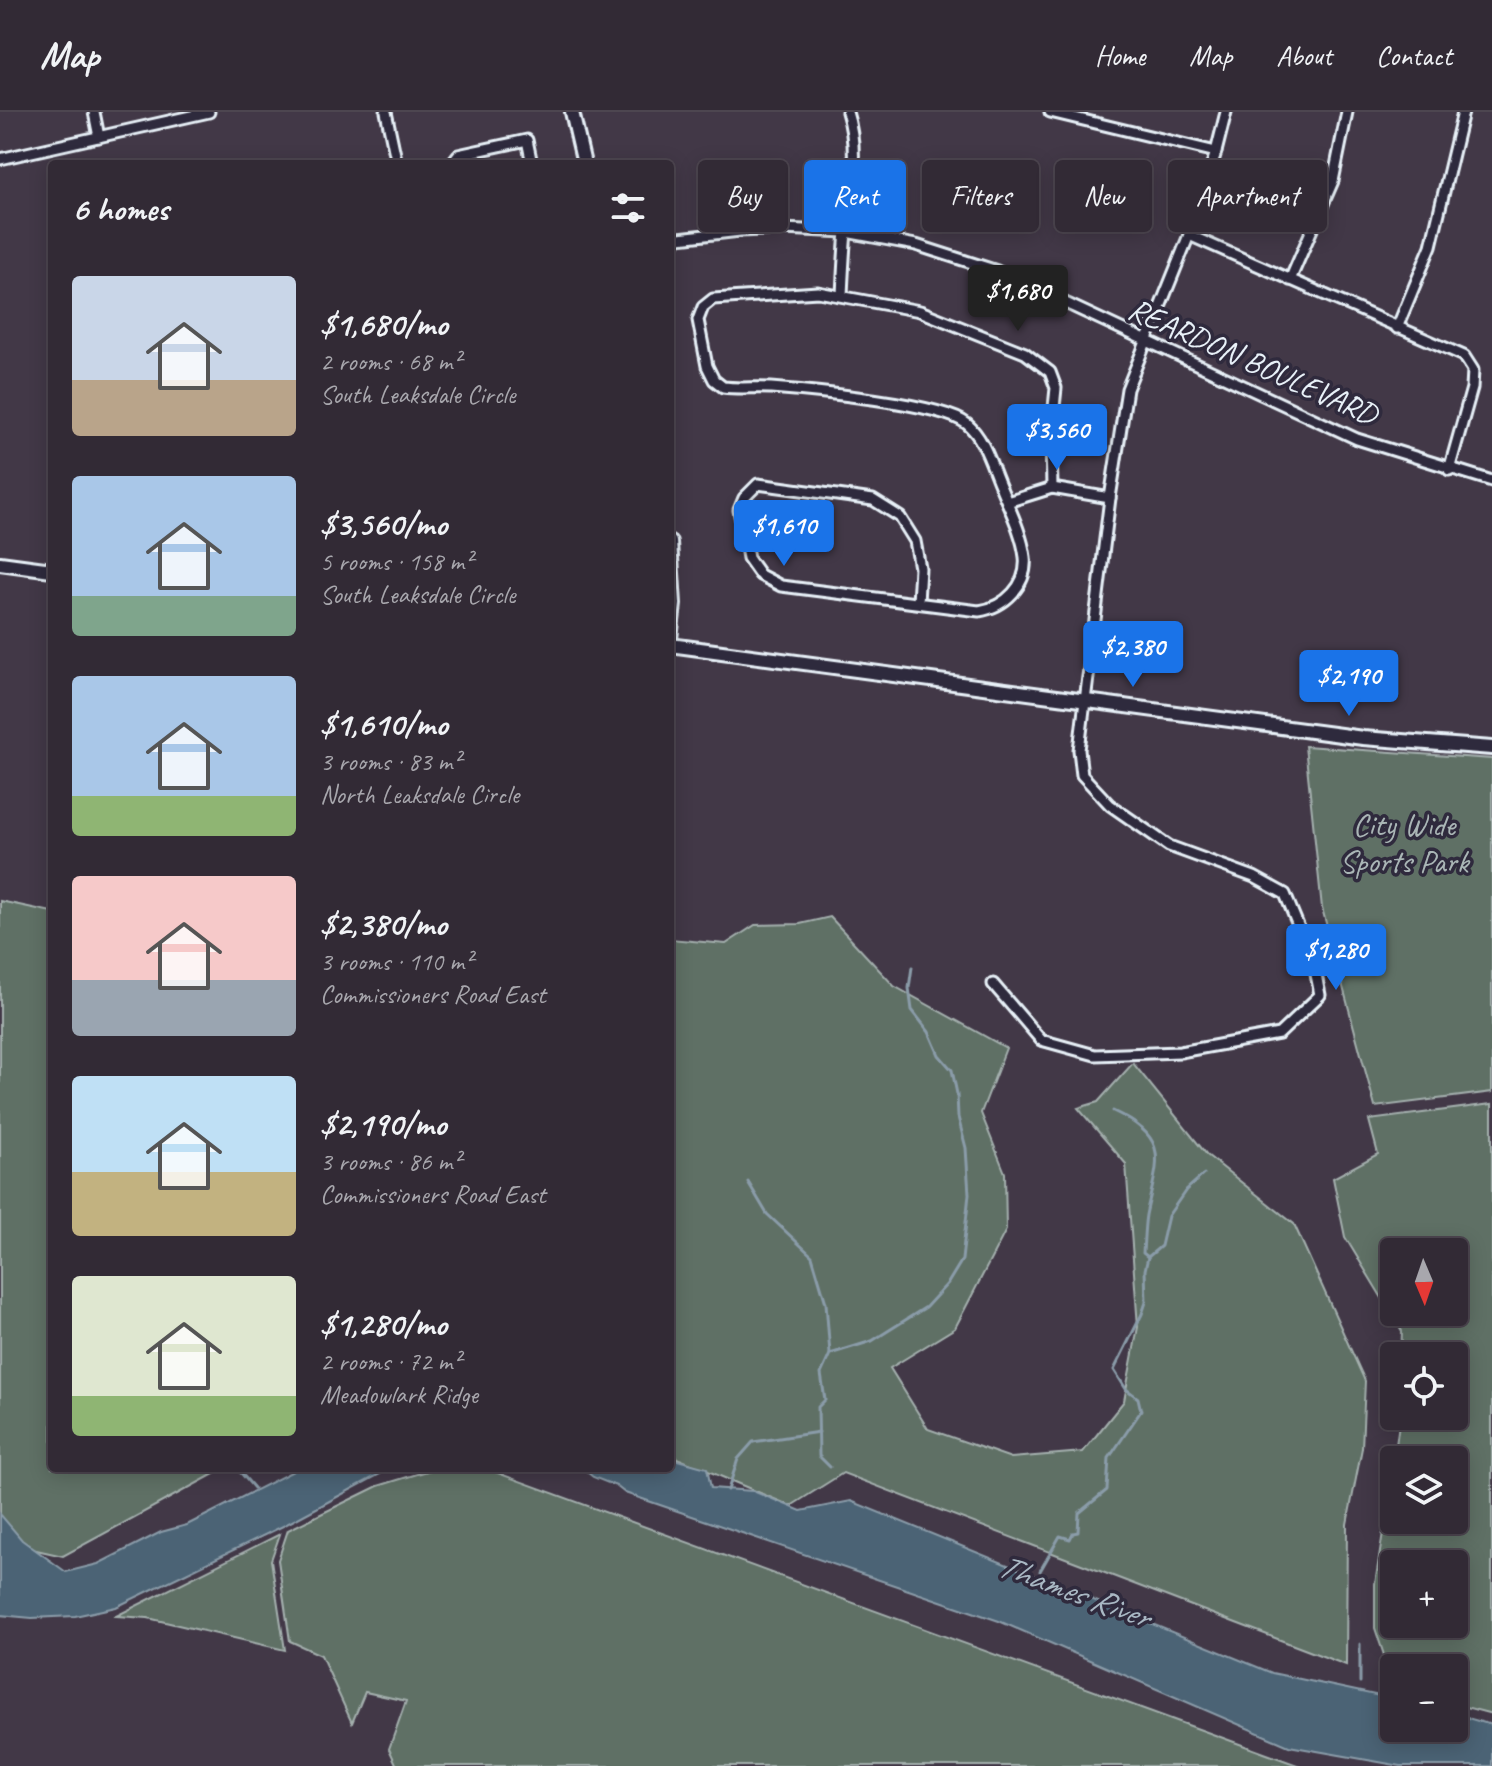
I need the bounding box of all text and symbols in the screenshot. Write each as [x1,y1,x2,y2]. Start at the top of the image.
text: Map [40,32,99,79]
text: Home [1095,38,1145,73]
text: Map [1189,38,1232,73]
text: About [1276,38,1332,73]
text: Contact [1376,38,1452,73]
chip: Buy [698,160,788,232]
chip: Rent [804,160,906,232]
chip: Filters [922,160,1039,232]
chip: New [1055,160,1152,232]
chip: Apartment [1168,160,1327,232]
icon: filters [606,186,650,230]
text: 6 homes [72,187,169,230]
pin: $1,680 [953,265,1083,333]
text: $1,680 [986,274,1050,307]
street label: REARDON BOULEVARD [1122,288,1386,436]
text: $1,680/mo [320,302,448,345]
icon: home [136,308,232,404]
text: 2 rooms · 68 m² [320,345,461,378]
text: South Leaksdale Circle [320,378,515,411]
pin: $3,560 [992,404,1122,472]
text: $3,560 [1025,413,1089,446]
pin: $1,610 [719,500,849,568]
text: $3,560/mo [320,502,447,545]
icon: home [136,508,232,604]
text: $1,610 [752,509,816,542]
text: 5 rooms · 158 m² [320,545,472,578]
text: South Leaksdale Circle [320,578,515,611]
pin: $2,380 [1068,621,1198,689]
text: $2,380 [1101,630,1165,663]
pin: $2,190 [1284,650,1414,718]
text: $2,190 [1317,659,1381,692]
text: $1,610/mo [320,702,448,745]
icon: home [136,708,232,804]
text: 3 rooms · 83 m² [320,745,461,778]
text: North Leaksdale Circle [320,778,519,811]
park label: City Wide Sports Park [1340,804,1471,882]
text: $2,380/mo [320,902,447,945]
icon: home [136,908,232,1004]
pin: $1,280 [1271,924,1401,992]
text: $1,280 [1304,933,1368,966]
text: 3 rooms · 110 m² [320,945,472,978]
text: Commissioners Road East [320,978,546,1011]
text: $2,190/mo [320,1102,446,1145]
icon: home [136,1108,232,1204]
text: 3 rooms · 86 m² [320,1145,461,1178]
text: Commissioners Road East [320,1178,546,1211]
north arrow [1380,1238,1468,1326]
map controls [1380,1238,1468,1742]
text: $1,280/mo [320,1302,447,1345]
icon: home [136,1308,232,1404]
button: locate [1380,1342,1468,1430]
text: 2 rooms · 72 m² [320,1345,461,1378]
text: Meadowlark Ridge [320,1378,478,1411]
button: layers [1380,1446,1468,1534]
water label: Thames River [992,1543,1160,1639]
button: + [1380,1550,1468,1638]
button: − [1380,1654,1468,1742]

